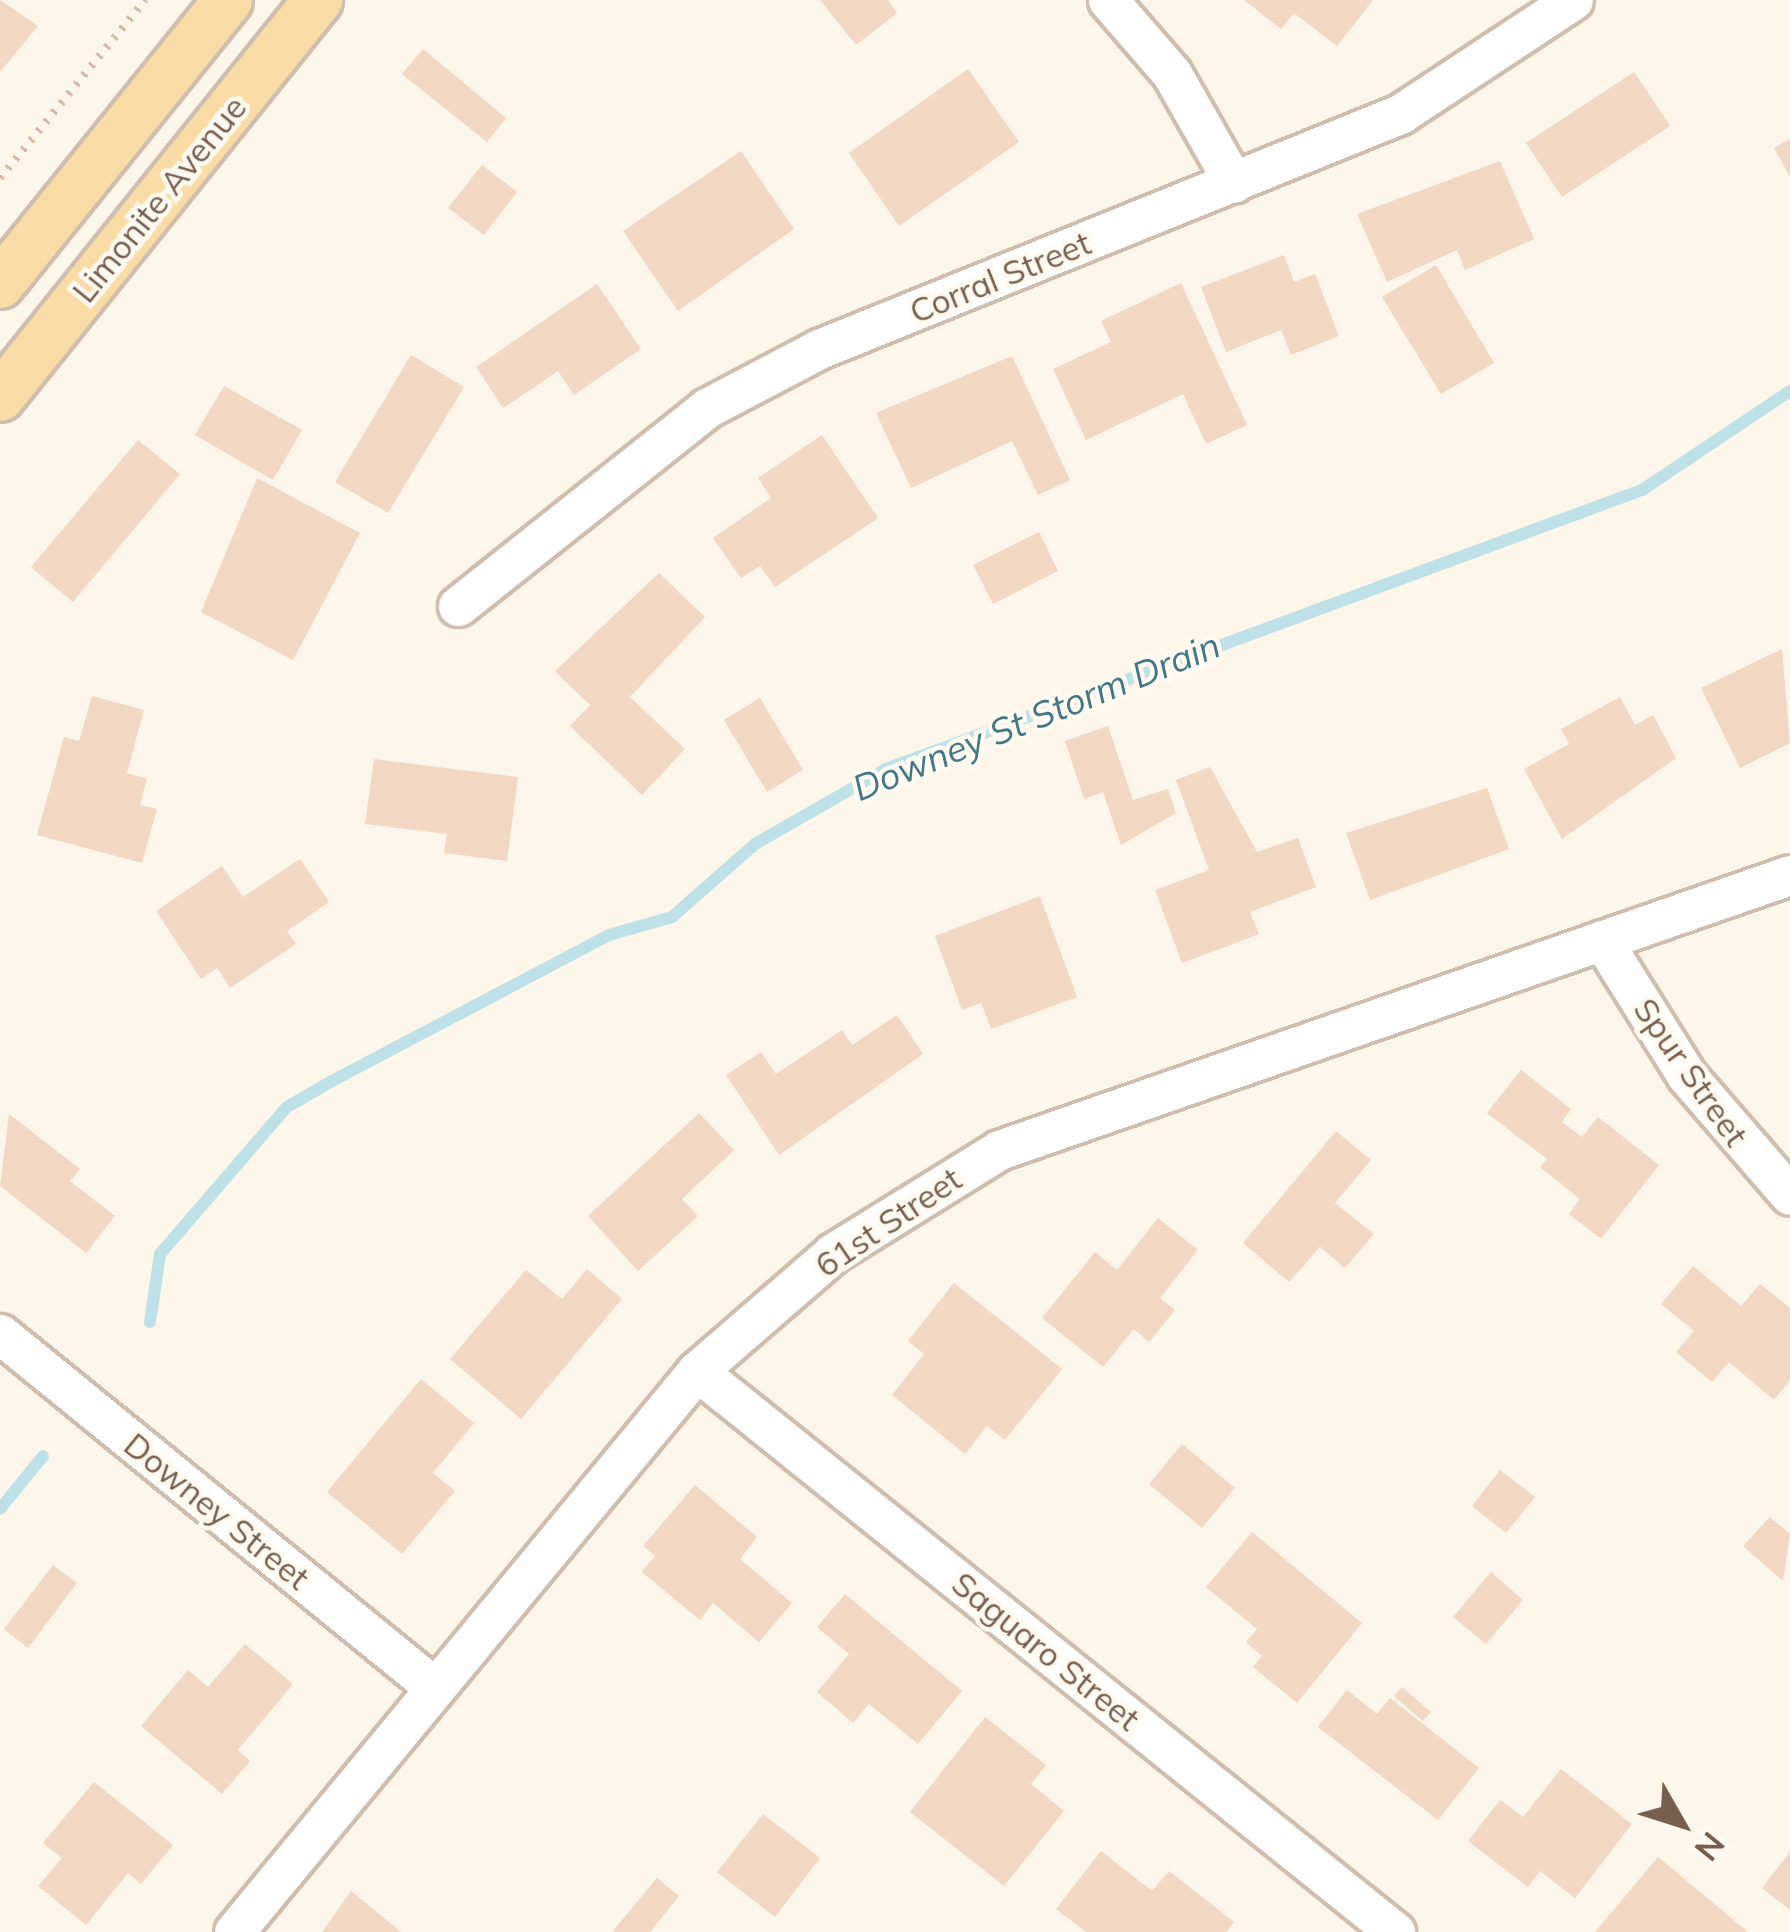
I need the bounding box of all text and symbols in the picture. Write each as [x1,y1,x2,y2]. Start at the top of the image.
street label: Limonite Avenue [64,88,254,310]
street label: Corral Street [904,223,1096,331]
water label: Downey St Storm Drain [846,623,1226,809]
street label: Spur Street [1626,991,1756,1153]
street label: 61st Street [808,1159,968,1285]
street label: Downey Street [117,1424,317,1598]
street label: Saguaro Street [944,1563,1148,1739]
north arrow [1622,1764,1742,1884]
text: N [1687,1824,1734,1870]

